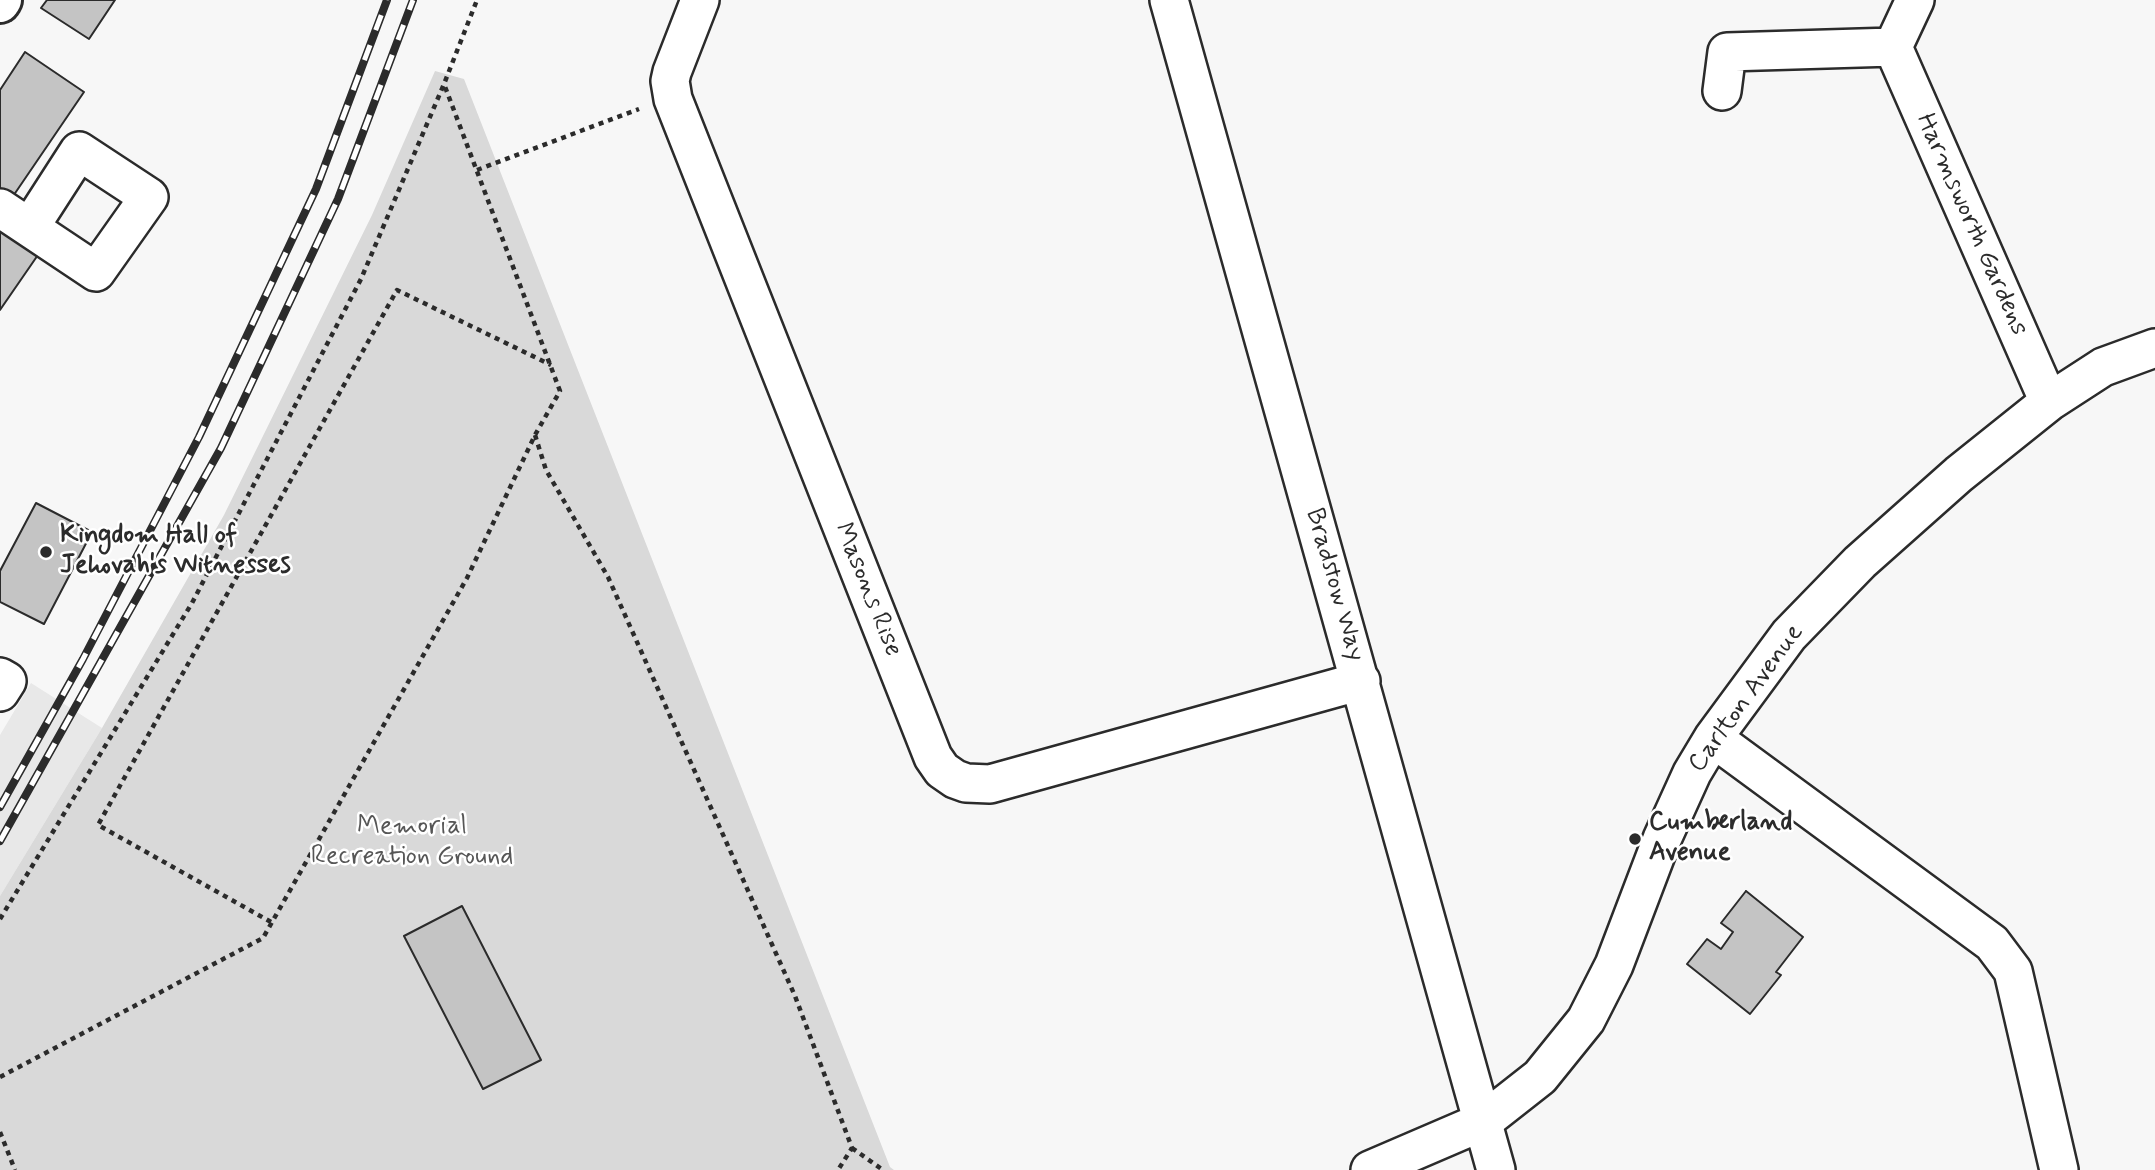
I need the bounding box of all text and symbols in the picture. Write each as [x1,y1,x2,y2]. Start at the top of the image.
street label: Harmsworth Gardens [1908,109,2034,341]
street label: Bradstow Way [1297,505,1371,665]
street label: Masons Rise [826,519,908,661]
place label: Kingdom Hall of Jehovah's Witnesses [60,521,291,582]
marker: Kingdom Hall of Jehovah's Witnesses [38,544,54,560]
street label: Carlton Avenue [1683,619,1811,779]
place label: Cumberland Avenue [1649,808,1792,870]
park label: Memorial Recreation Ground [311,812,513,874]
marker: Cumberland Avenue [1627,831,1643,847]

